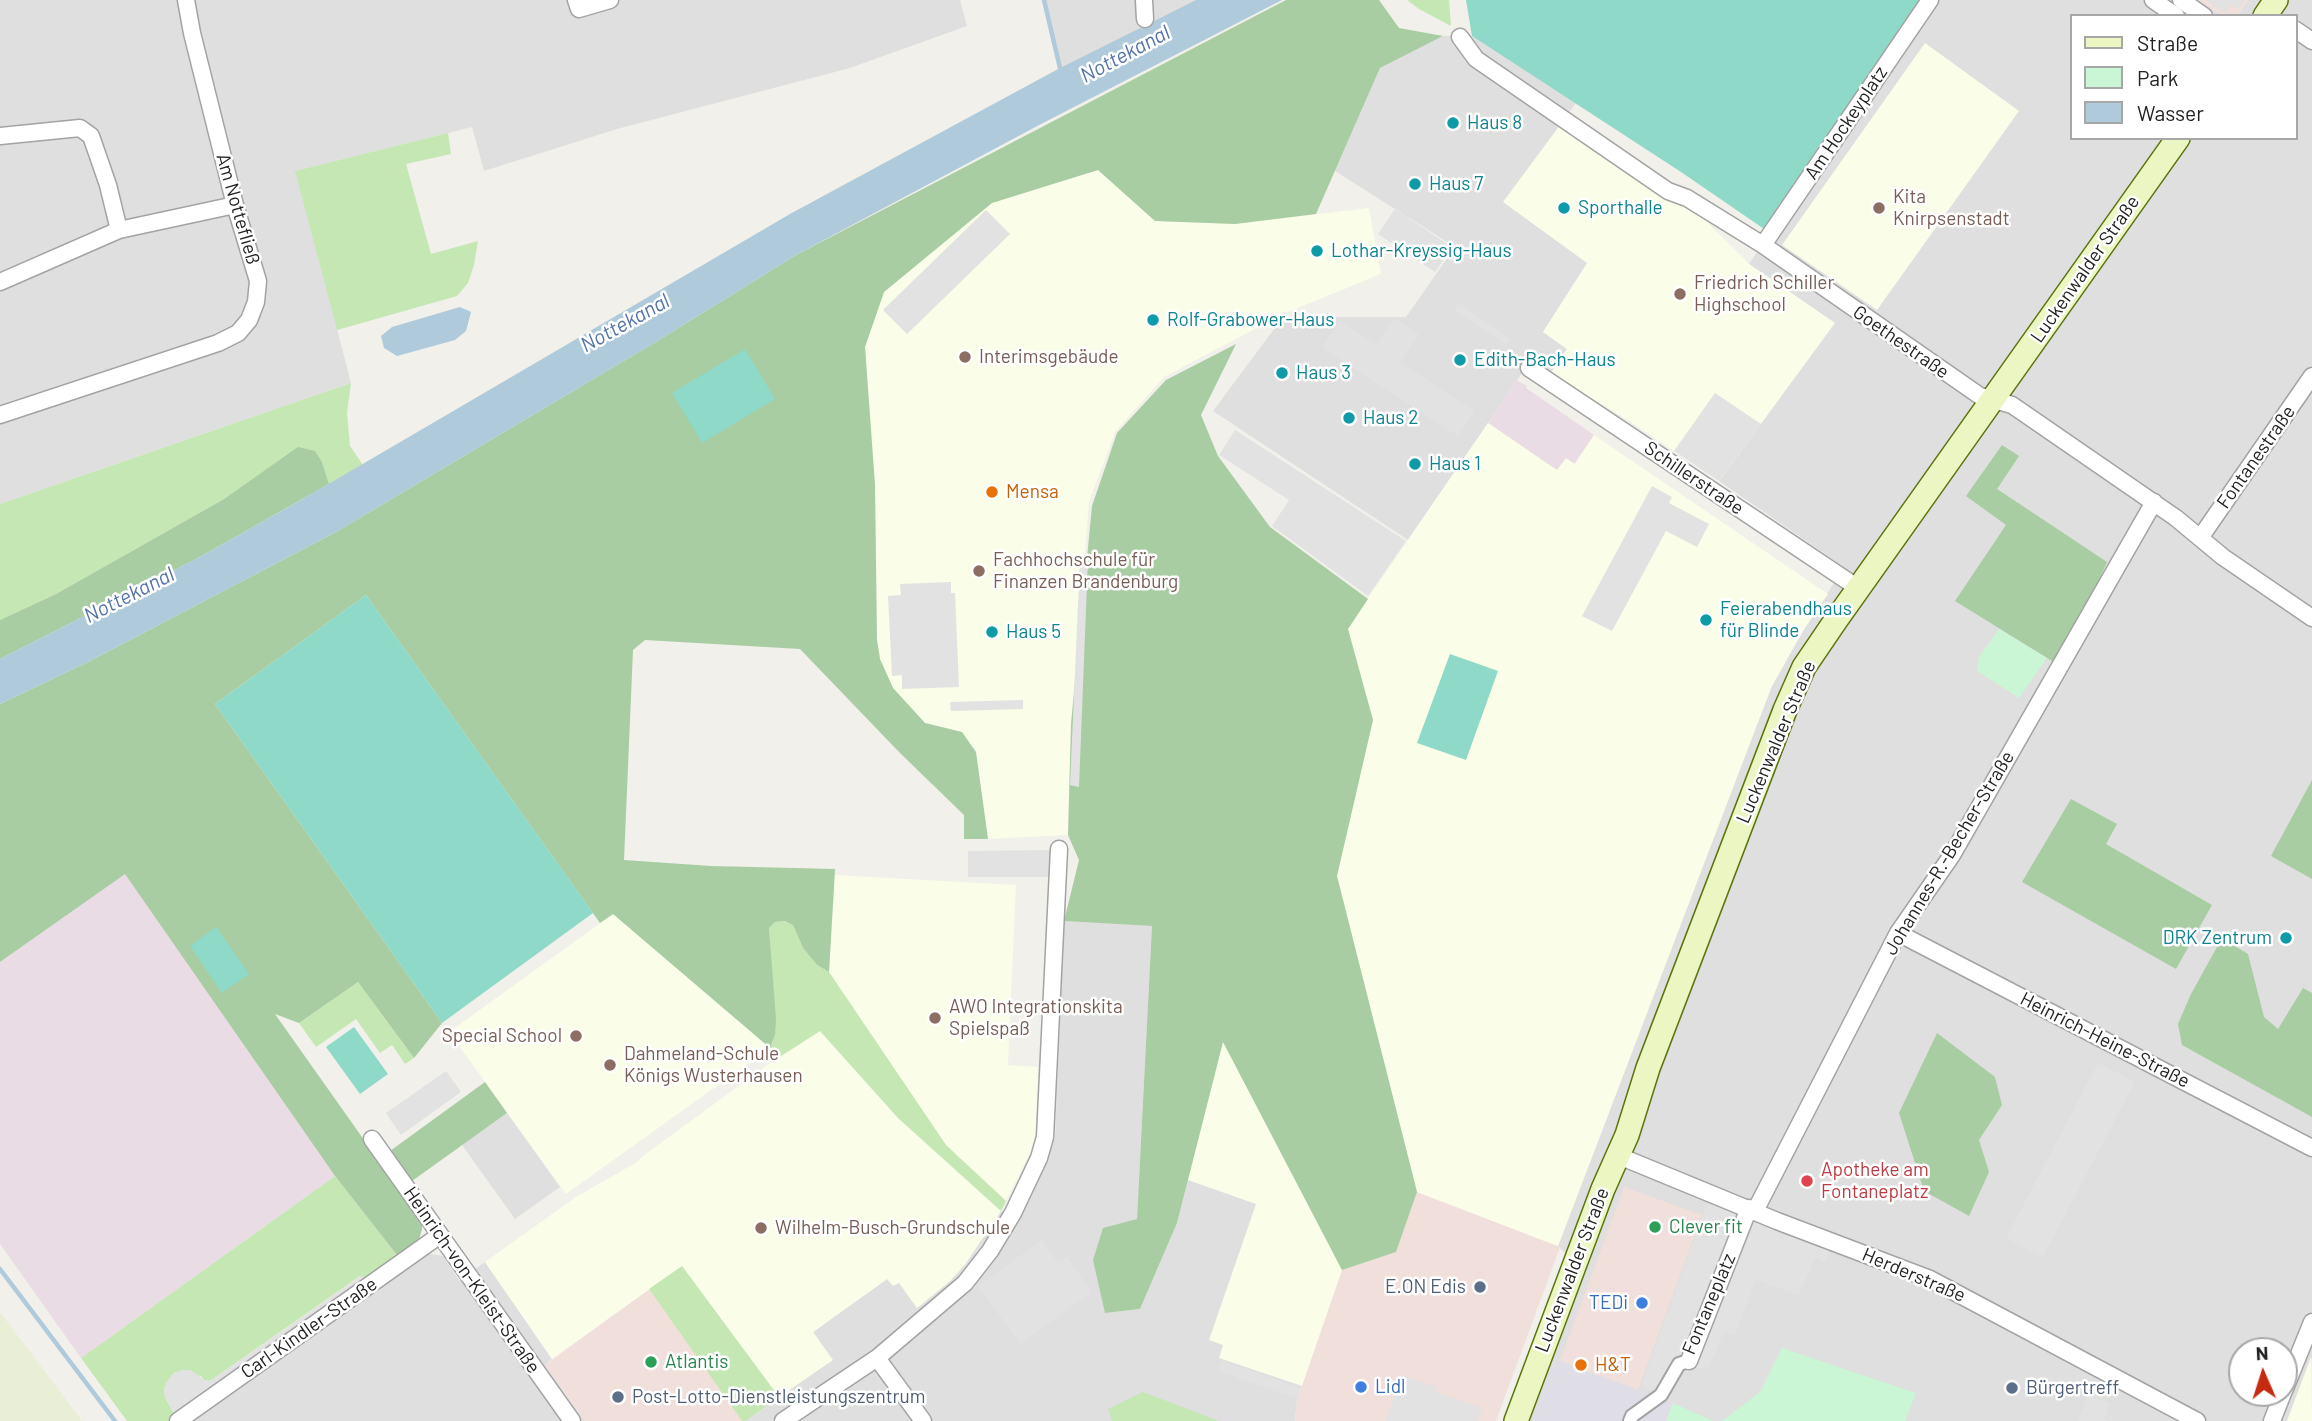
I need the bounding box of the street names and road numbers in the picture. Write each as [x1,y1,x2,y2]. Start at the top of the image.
street label: Am Hockeyplatz [1800,62,1892,184]
street label: Am Nottefließ [211,151,265,267]
street label: Luckenwalder Straße [2026,191,2144,347]
street label: Goethestraße [1848,300,1954,384]
street label: Fontanestraße [2212,401,2300,513]
street label: Schillerstraße [1640,436,1748,520]
street label: Luckenwalder Straße [1731,657,1821,827]
street label: Johannes-R.-Becher-Straße [1879,747,2019,959]
street label: Heinrich-Heine-Straße [2016,987,2194,1093]
street label: Heinrich-von-Kleist-Straße [399,1182,545,1378]
street label: Luckenwalder Straße [1530,1185,1614,1355]
street label: Herderstraße [1859,1243,1969,1307]
street label: Fontaneplatz [1678,1250,1740,1358]
street label: Carl-Kindler-Straße [237,1273,381,1383]

